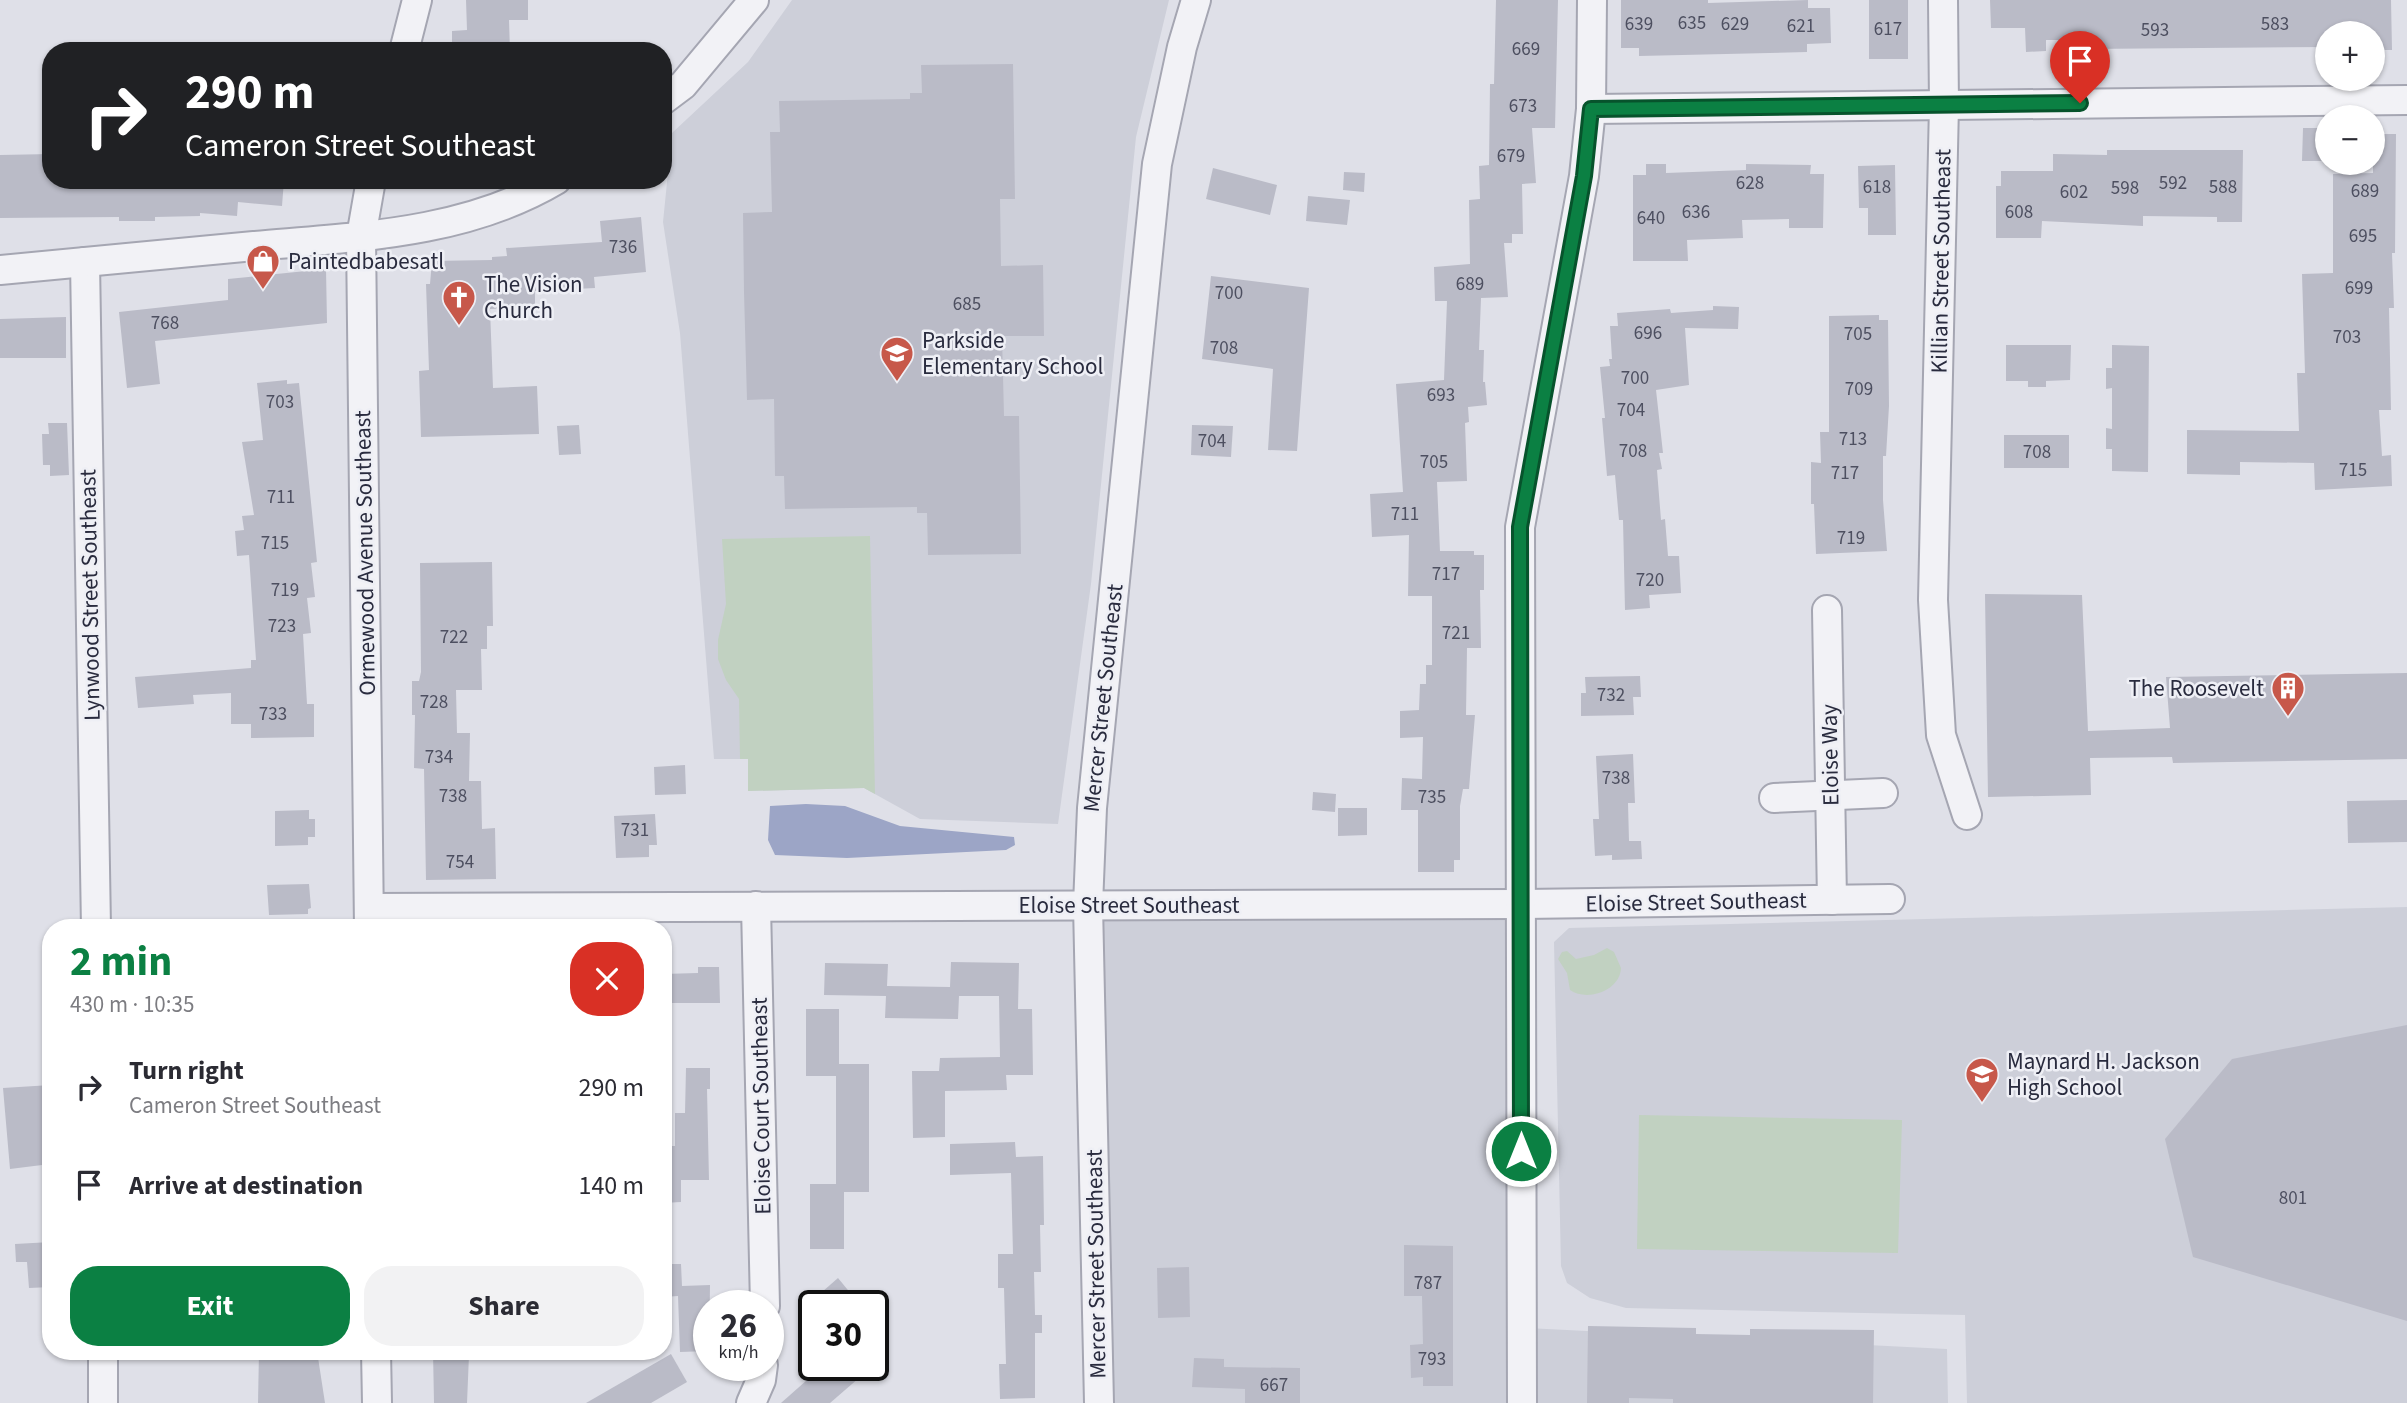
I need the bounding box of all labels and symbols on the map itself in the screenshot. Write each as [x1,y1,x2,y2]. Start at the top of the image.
house number: 635 [1678,10,1706,37]
house number: 639 [1625,11,1653,38]
house number: 629 [1721,11,1749,38]
house number: 583 [2261,11,2289,38]
house number: 621 [1787,13,1815,40]
house number: 617 [1874,16,1902,43]
house number: 593 [2141,17,2169,44]
pin [2050,31,2110,103]
house number: 669 [1512,36,1540,63]
house number: 673 [1509,93,1537,120]
house number: 679 [1497,143,1525,170]
street label: Killian Street Southeast [1923,148,1959,374]
house number: 628 [1736,170,1764,197]
house number: 592 [2159,170,2187,197]
house number: 618 [1863,174,1891,201]
house number: 588 [2209,174,2237,201]
house number: 598 [2111,175,2139,202]
house number: 689 [2351,178,2379,205]
house number: 602 [2060,179,2088,206]
house number: 636 [1682,199,1710,226]
house number: 608 [2005,199,2033,226]
house number: 640 [1637,205,1665,232]
house number: 695 [2349,223,2377,250]
house number: 736 [609,234,637,261]
shop icon: Paintedbabesatl [244,242,282,291]
place label: Paintedbabesatl [288,245,444,278]
place label: The Vision Church [484,268,583,327]
house number: 689 [1456,271,1484,298]
house number: 699 [2345,275,2373,302]
church icon: The Vision Church [440,278,478,327]
house number: 700 [1215,280,1243,307]
house number: 685 [953,291,981,318]
house number: 768 [151,310,179,337]
house number: 696 [1634,320,1662,347]
house number: 705 [1844,321,1872,348]
place label: Parkside Elementary School [922,324,1103,383]
house number: 703 [2333,324,2361,351]
school or university icon: Parkside Elementary School [878,334,916,383]
house number: 708 [1210,335,1238,362]
house number: 700 [1621,365,1649,392]
house number: 709 [1845,376,1873,403]
house number: 693 [1427,382,1455,409]
house number: 703 [266,389,294,416]
house number: 704 [1617,397,1645,424]
street label: Ormewood Avenue Southeast [346,410,384,696]
house number: 713 [1839,426,1867,453]
house number: 704 [1198,428,1226,455]
house number: 708 [1619,438,1647,465]
house number: 708 [2023,439,2051,466]
house number: 705 [1420,449,1448,476]
house number: 715 [2339,457,2367,484]
house number: 717 [1831,460,1859,487]
street label: Lynwood Street Southeast [71,469,109,721]
house number: 711 [267,484,295,511]
house number: 711 [1391,501,1419,528]
house number: 719 [1837,525,1865,552]
house number: 715 [261,530,289,557]
house number: 717 [1432,561,1460,588]
house number: 720 [1636,567,1664,594]
house number: 719 [271,577,299,604]
street label: Mercer Street Southeast [1075,582,1131,814]
house number: 723 [268,613,296,640]
house number: 721 [1442,620,1470,647]
house number: 722 [440,624,468,651]
building icon: The Roosevelt [2269,669,2307,718]
place label: The Roosevelt [2129,672,2264,705]
house number: 732 [1597,682,1625,709]
house number: 728 [420,689,448,716]
house number: 733 [259,701,287,728]
street label: Eloise Way [1813,704,1847,806]
house number: 734 [425,744,453,771]
house number: 738 [1602,765,1630,792]
house number: 738 [439,783,467,810]
house number: 735 [1418,784,1446,811]
house number: 731 [621,817,649,844]
house number: 754 [446,849,474,876]
street label: Eloise Street Southeast [1585,884,1807,920]
street label: Eloise Street Southeast [1018,889,1240,922]
street label: Eloise Court Southeast [743,997,779,1215]
place label: Maynard H. Jackson High School [2007,1045,2200,1104]
school or university icon: Maynard H. Jackson High School [1963,1055,2001,1104]
position arrow [1484,1114,1558,1188]
street label: Mercer Street Southeast [1077,1149,1114,1379]
house number: 801 [2279,1185,2307,1212]
house number: 787 [1414,1270,1442,1297]
speed limit sign: 30 [798,1290,889,1381]
house number: 793 [1418,1346,1446,1373]
house number: 667 [1260,1372,1288,1399]

